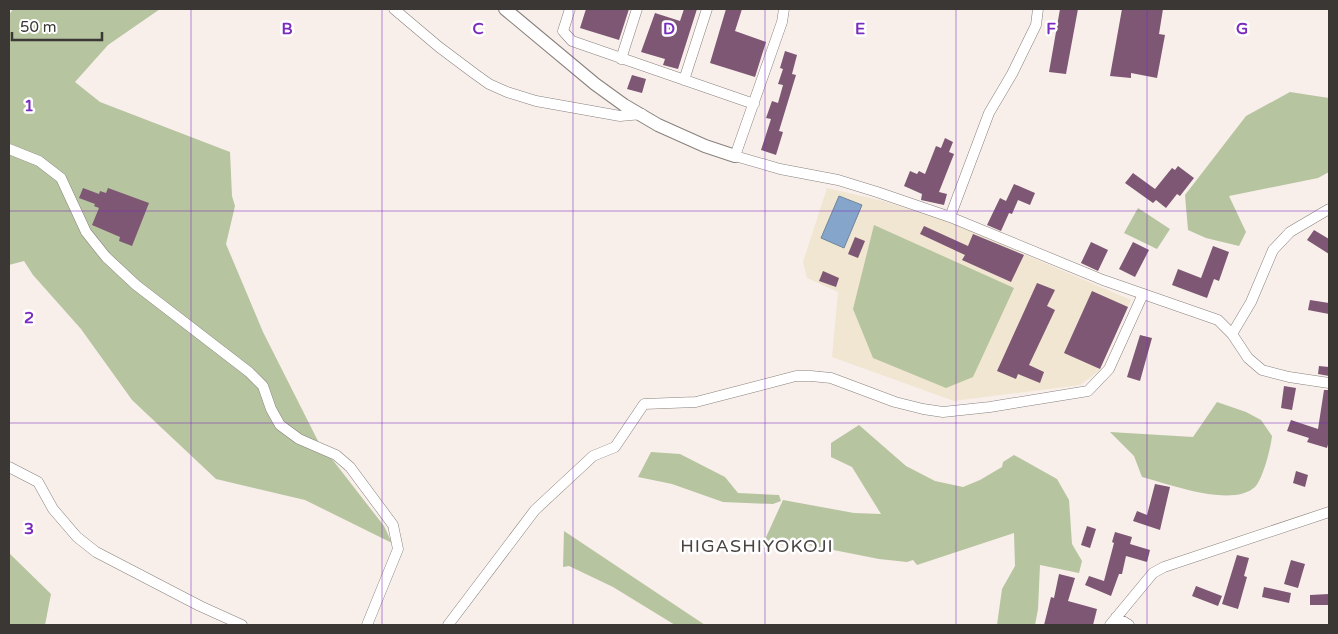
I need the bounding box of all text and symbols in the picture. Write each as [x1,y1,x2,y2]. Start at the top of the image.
scale bar [12,10,102,42]
text: 50 m [20,18,57,36]
text: B [281,19,293,39]
text: C [472,19,484,39]
text: D [663,19,675,39]
text: E [855,19,865,39]
text: F [1046,19,1056,39]
text: G [1236,19,1248,39]
text: 1 [24,96,34,116]
text: 2 [24,308,34,328]
text: 3 [24,519,34,539]
district label: HIGASHIYOKOJI [680,535,834,557]

